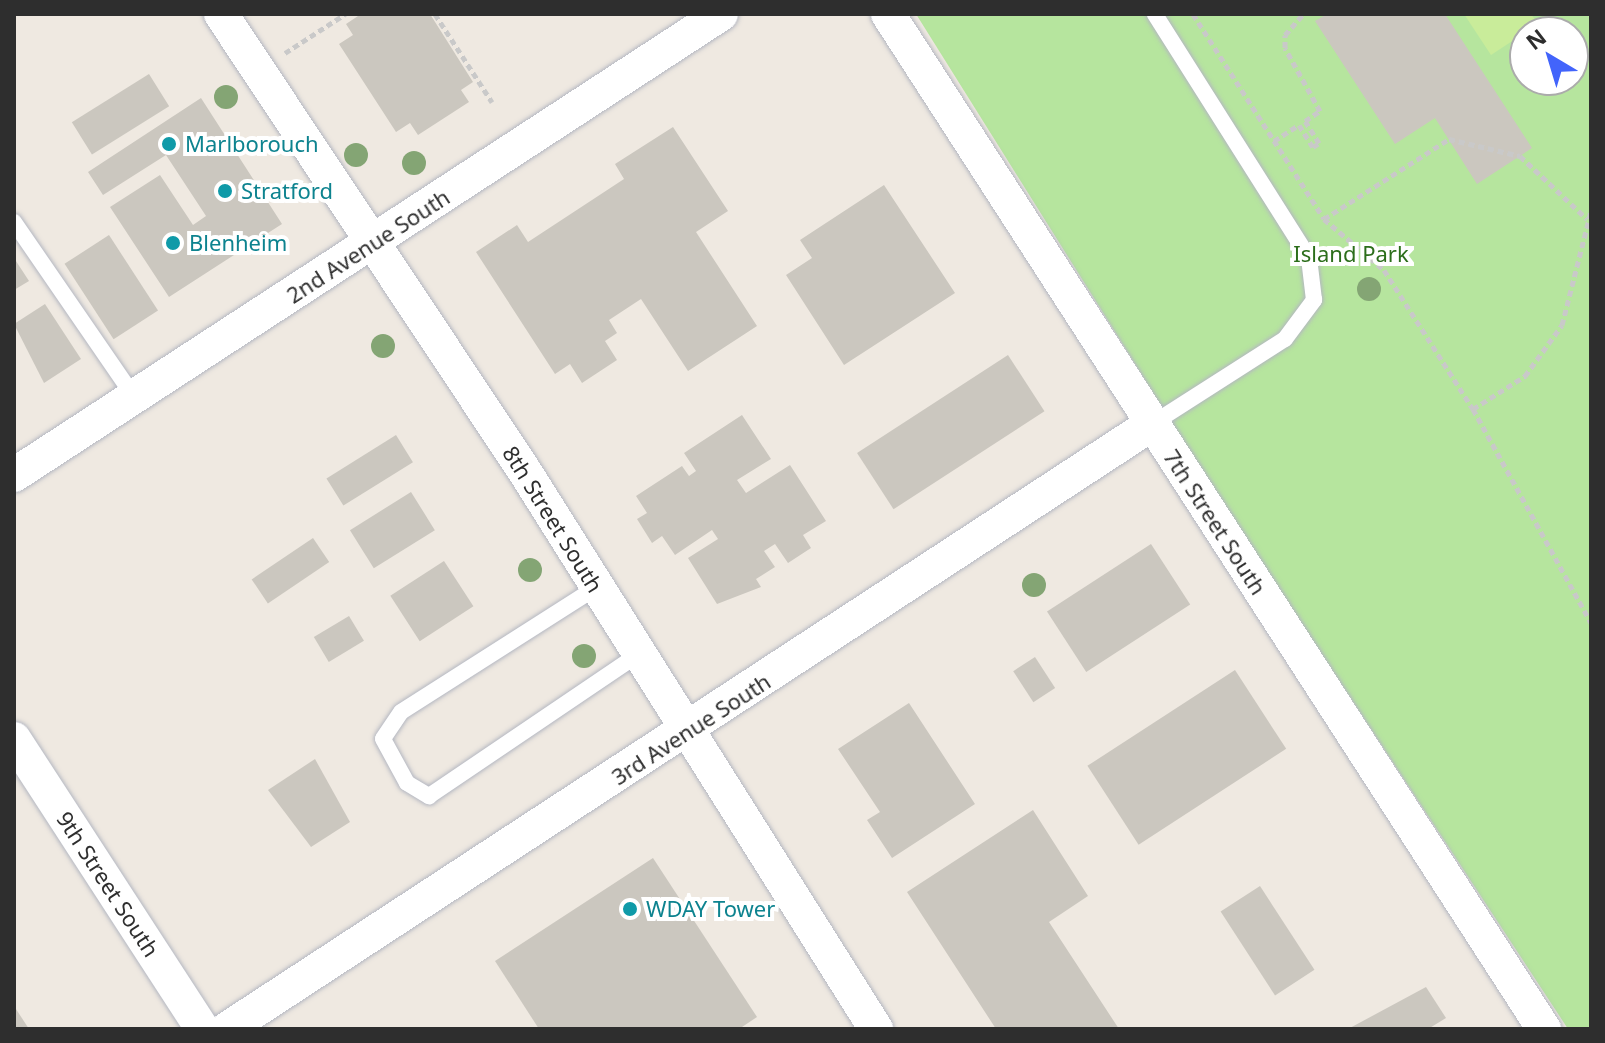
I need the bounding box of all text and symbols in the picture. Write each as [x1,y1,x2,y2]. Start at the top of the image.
north arrow [1509,16,1589,96]
text: N [1519,21,1552,56]
place label: Marlborouch [185,131,319,157]
marker: Marlborouch [160,135,178,153]
place label: Stratford [241,178,333,204]
marker: Stratford [216,182,234,200]
street label: 2nd Avenue South [282,183,454,309]
place label: Blenheim [189,230,287,256]
marker: Blenheim [164,234,182,252]
park label: Island Park [1293,241,1409,267]
street label: 8th Street South [497,441,609,597]
street label: 7th Street South [1158,445,1272,599]
street label: 3rd Avenue South [607,668,775,790]
street label: 9th Street South [51,807,165,961]
place label: WDAY Tower [646,896,775,922]
marker: WDAY Tower [621,900,639,918]

